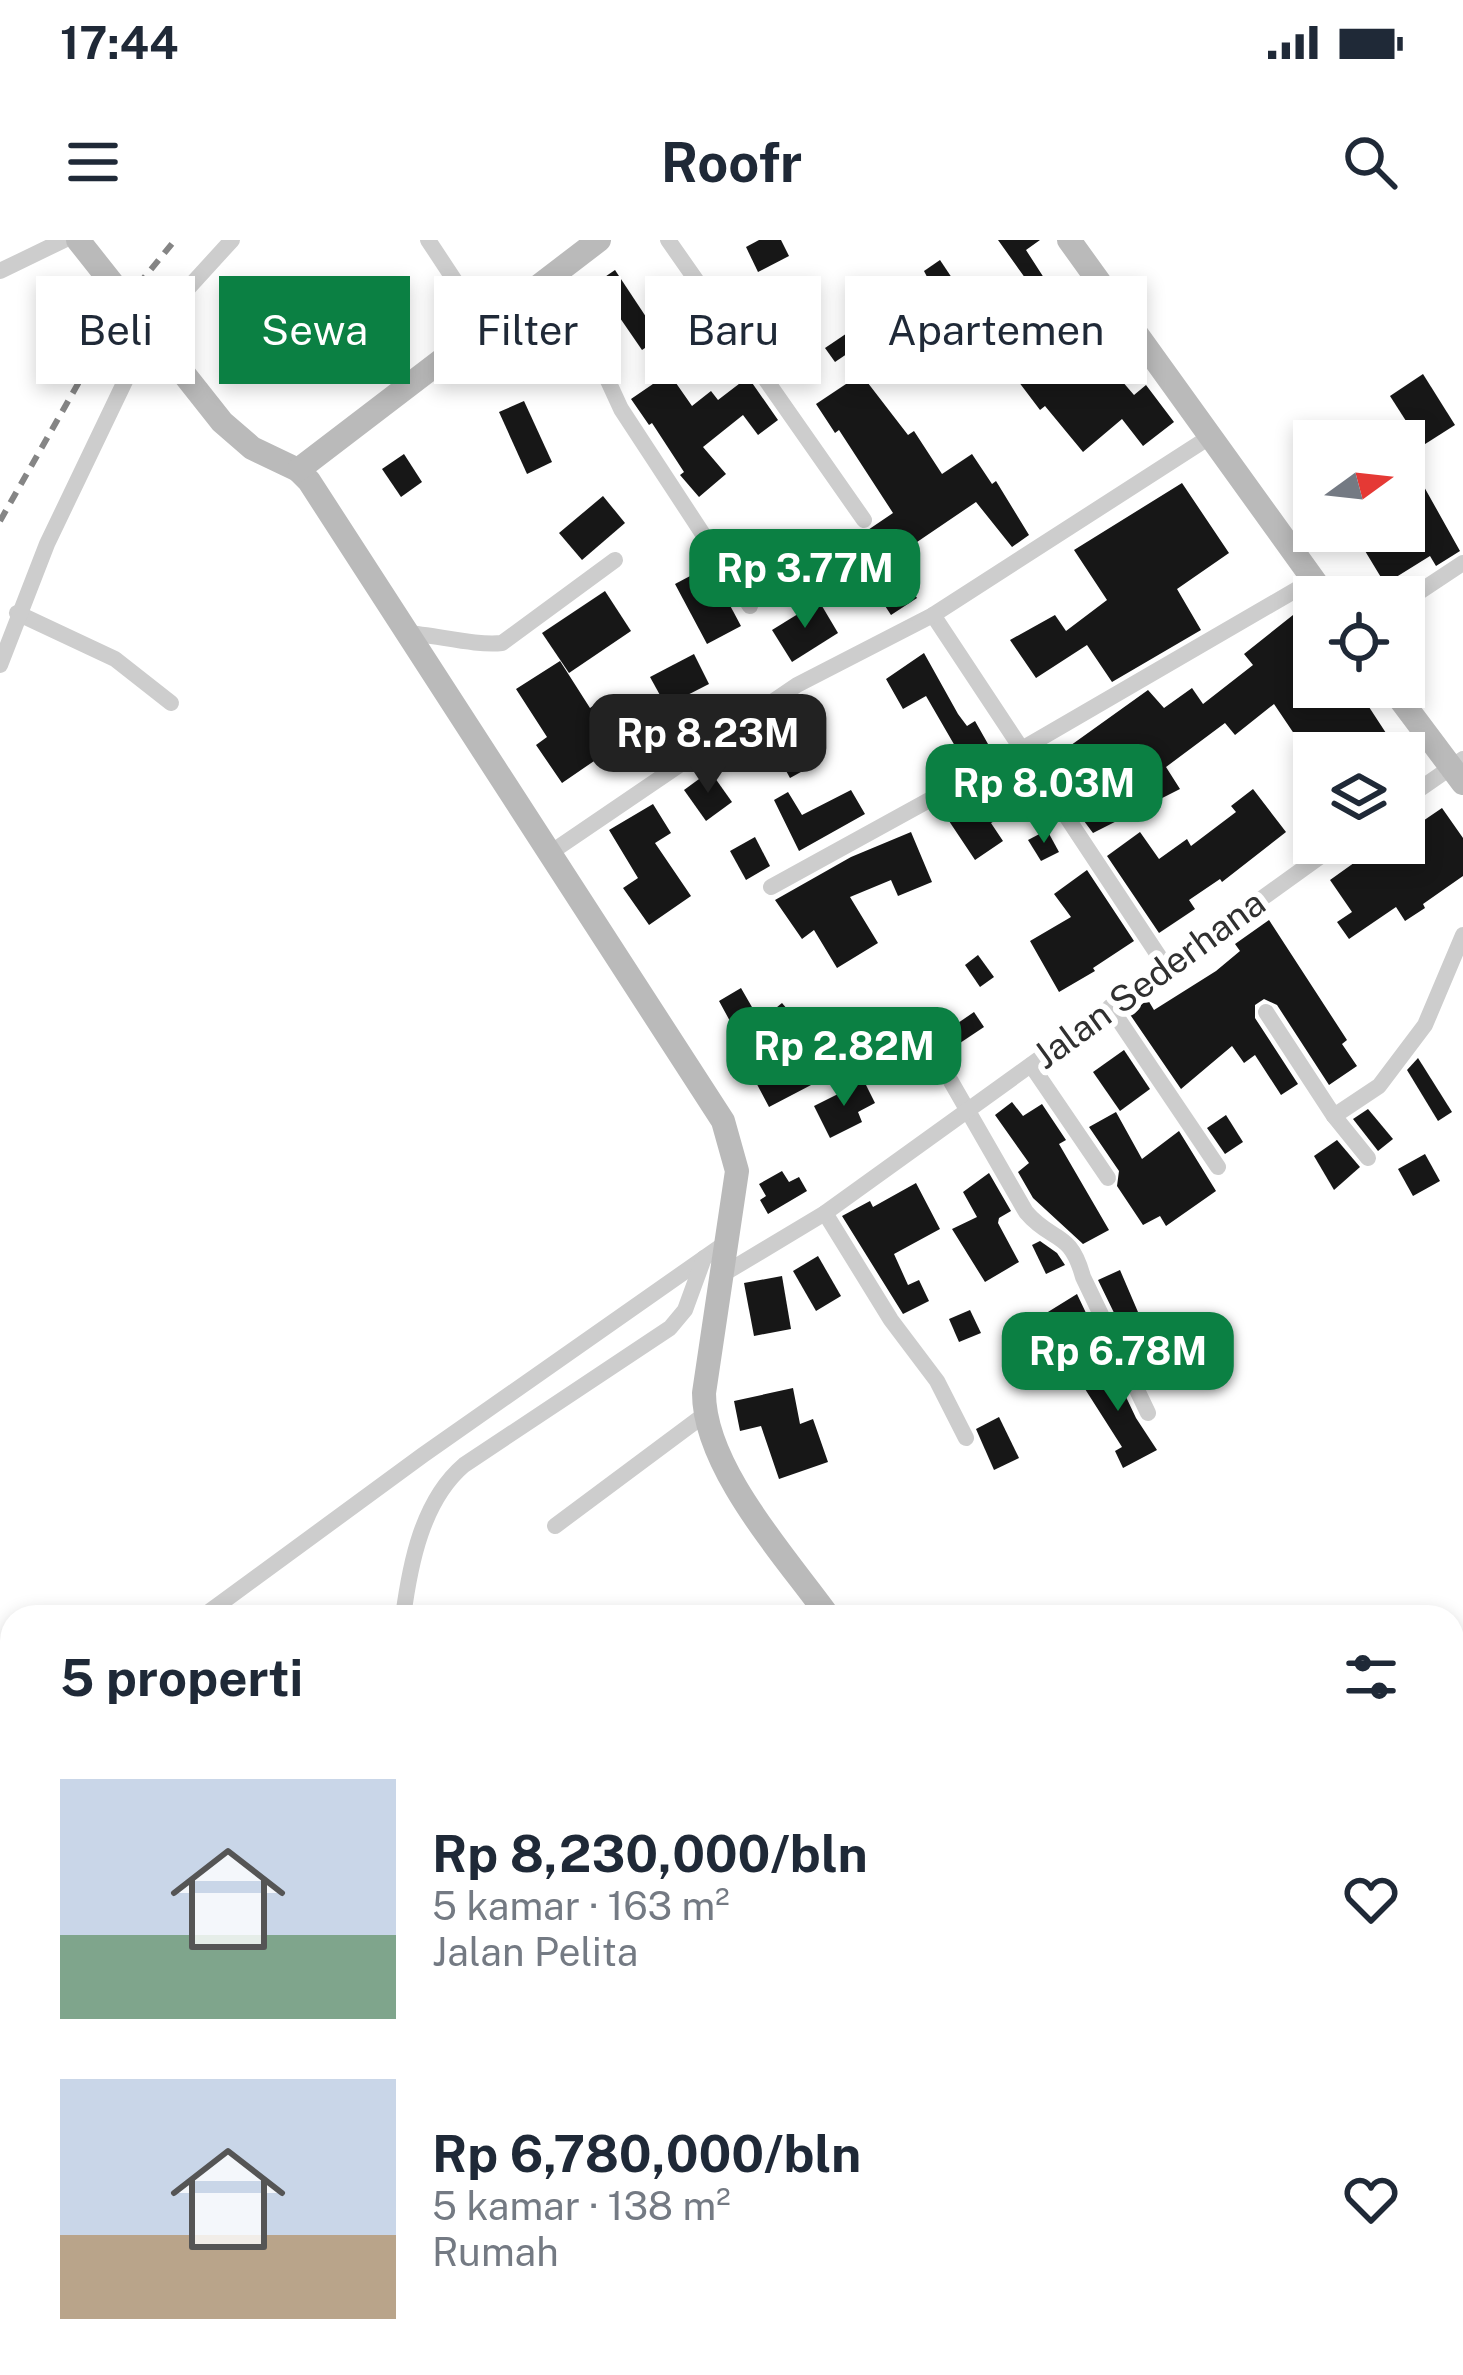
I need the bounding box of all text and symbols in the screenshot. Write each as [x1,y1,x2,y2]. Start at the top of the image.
text: 17:44 [60,16,178,69]
icon: menu [60,129,126,195]
icon: search [1337,129,1403,195]
text: Roofr [661,131,802,194]
chip: Beli [36,276,195,384]
chip: Sewa [219,276,410,384]
chip: Filter [434,276,621,384]
chip: Baru [645,276,821,384]
chip: Apartemen [845,276,1147,384]
north arrow [1293,420,1425,552]
map controls [1293,420,1425,864]
pin: Rp 3.77M [681,529,929,631]
text: Rp 3.77M [716,545,894,591]
button: locate [1293,576,1425,708]
pin: Rp 8.23M [584,694,832,796]
text: Rp 8.23M [616,710,800,756]
button: layers [1293,732,1425,864]
pin: Rp 8.03M [920,744,1168,846]
text: Rp 8.03M [953,760,1135,806]
street label: Jalan Sederhana [1025,881,1273,1077]
pin: Rp 2.82M [720,1007,968,1109]
text: Rp 2.82M [753,1023,935,1069]
pin: Rp 6.78M [994,1312,1242,1414]
text: Rp 6.78M [1029,1328,1207,1374]
icon: filters [1338,1644,1404,1710]
text: 5 properti [60,1648,303,1707]
text: Rp 8,230,000/bln [432,1824,868,1883]
icon: home [156,1827,300,1971]
icon: heart [1338,1866,1404,1932]
text: 5 kamar · 163 m² [432,1883,730,1929]
text: Jalan Pelita [432,1929,638,1975]
text: Rp 6,780,000/bln [432,2124,861,2183]
icon: home [156,2127,300,2271]
icon: heart [1338,2166,1404,2232]
text: 5 kamar · 138 m² [432,2183,731,2229]
text: Rumah [432,2229,559,2275]

